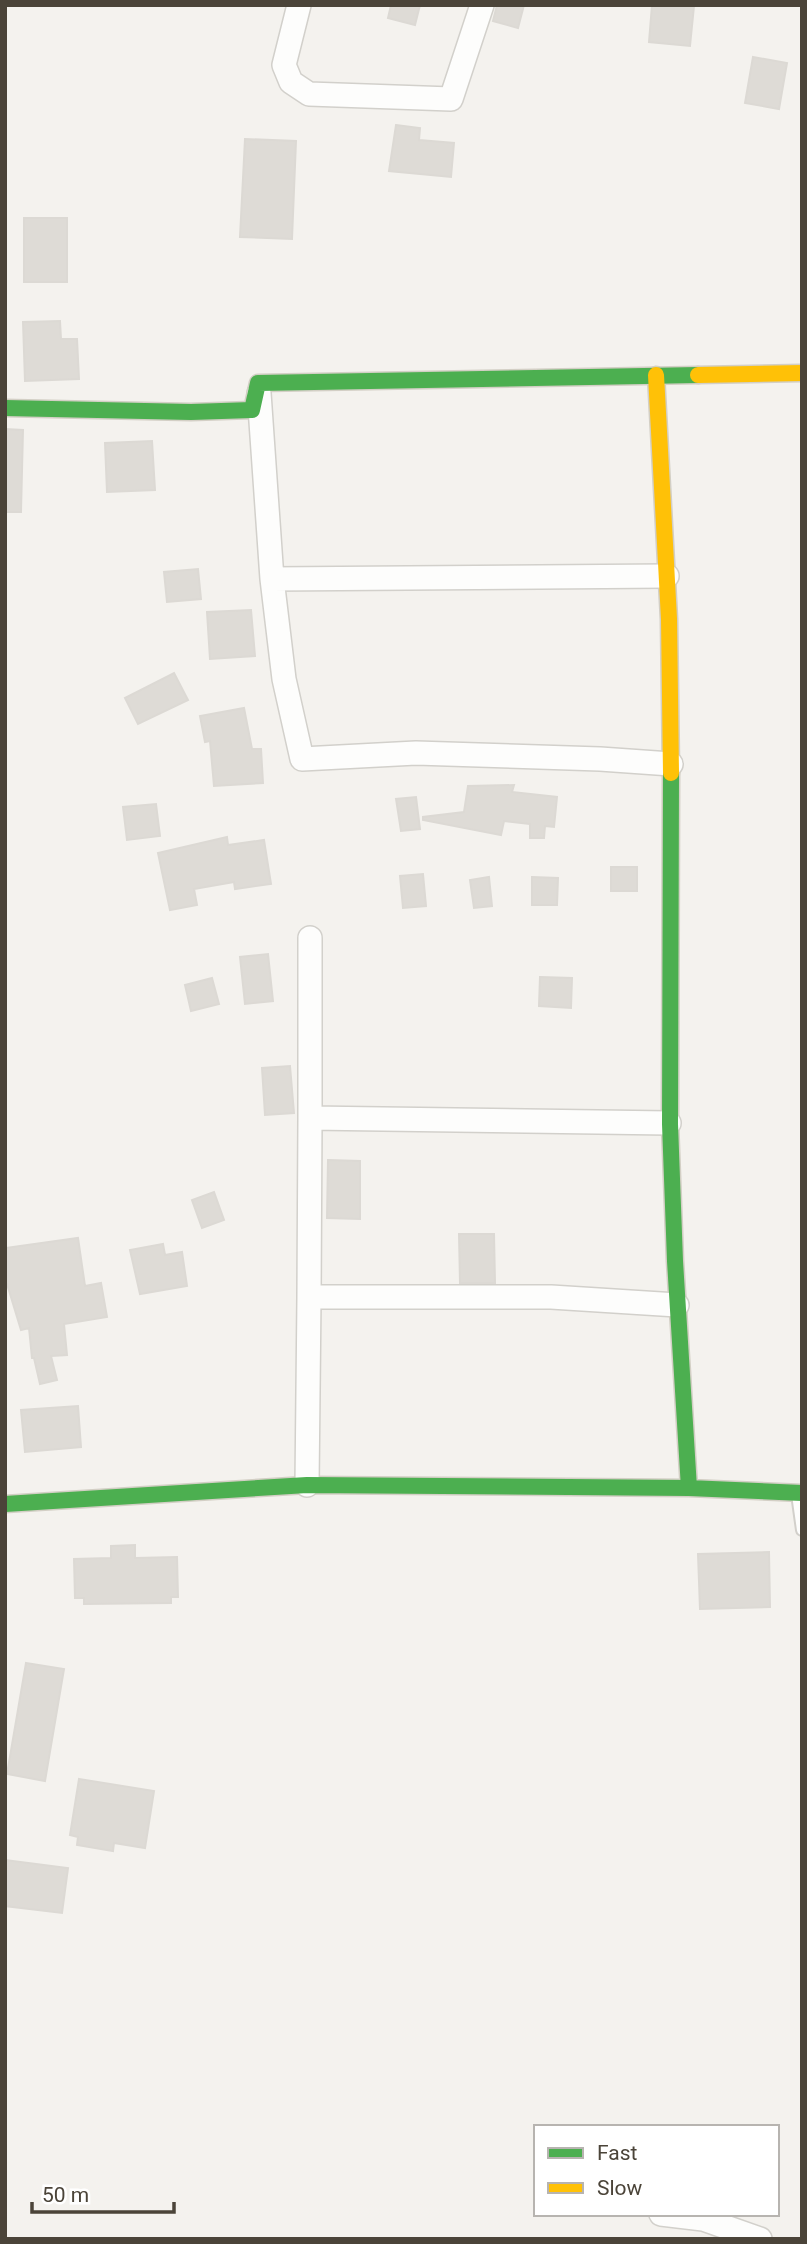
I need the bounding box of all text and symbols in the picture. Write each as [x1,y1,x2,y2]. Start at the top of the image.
legend [534,2125,779,2216]
text: Fast [597,2141,638,2165]
scale bar [32,2170,173,2214]
text: Slow [597,2176,643,2200]
text: 50 m [42,2183,89,2207]

